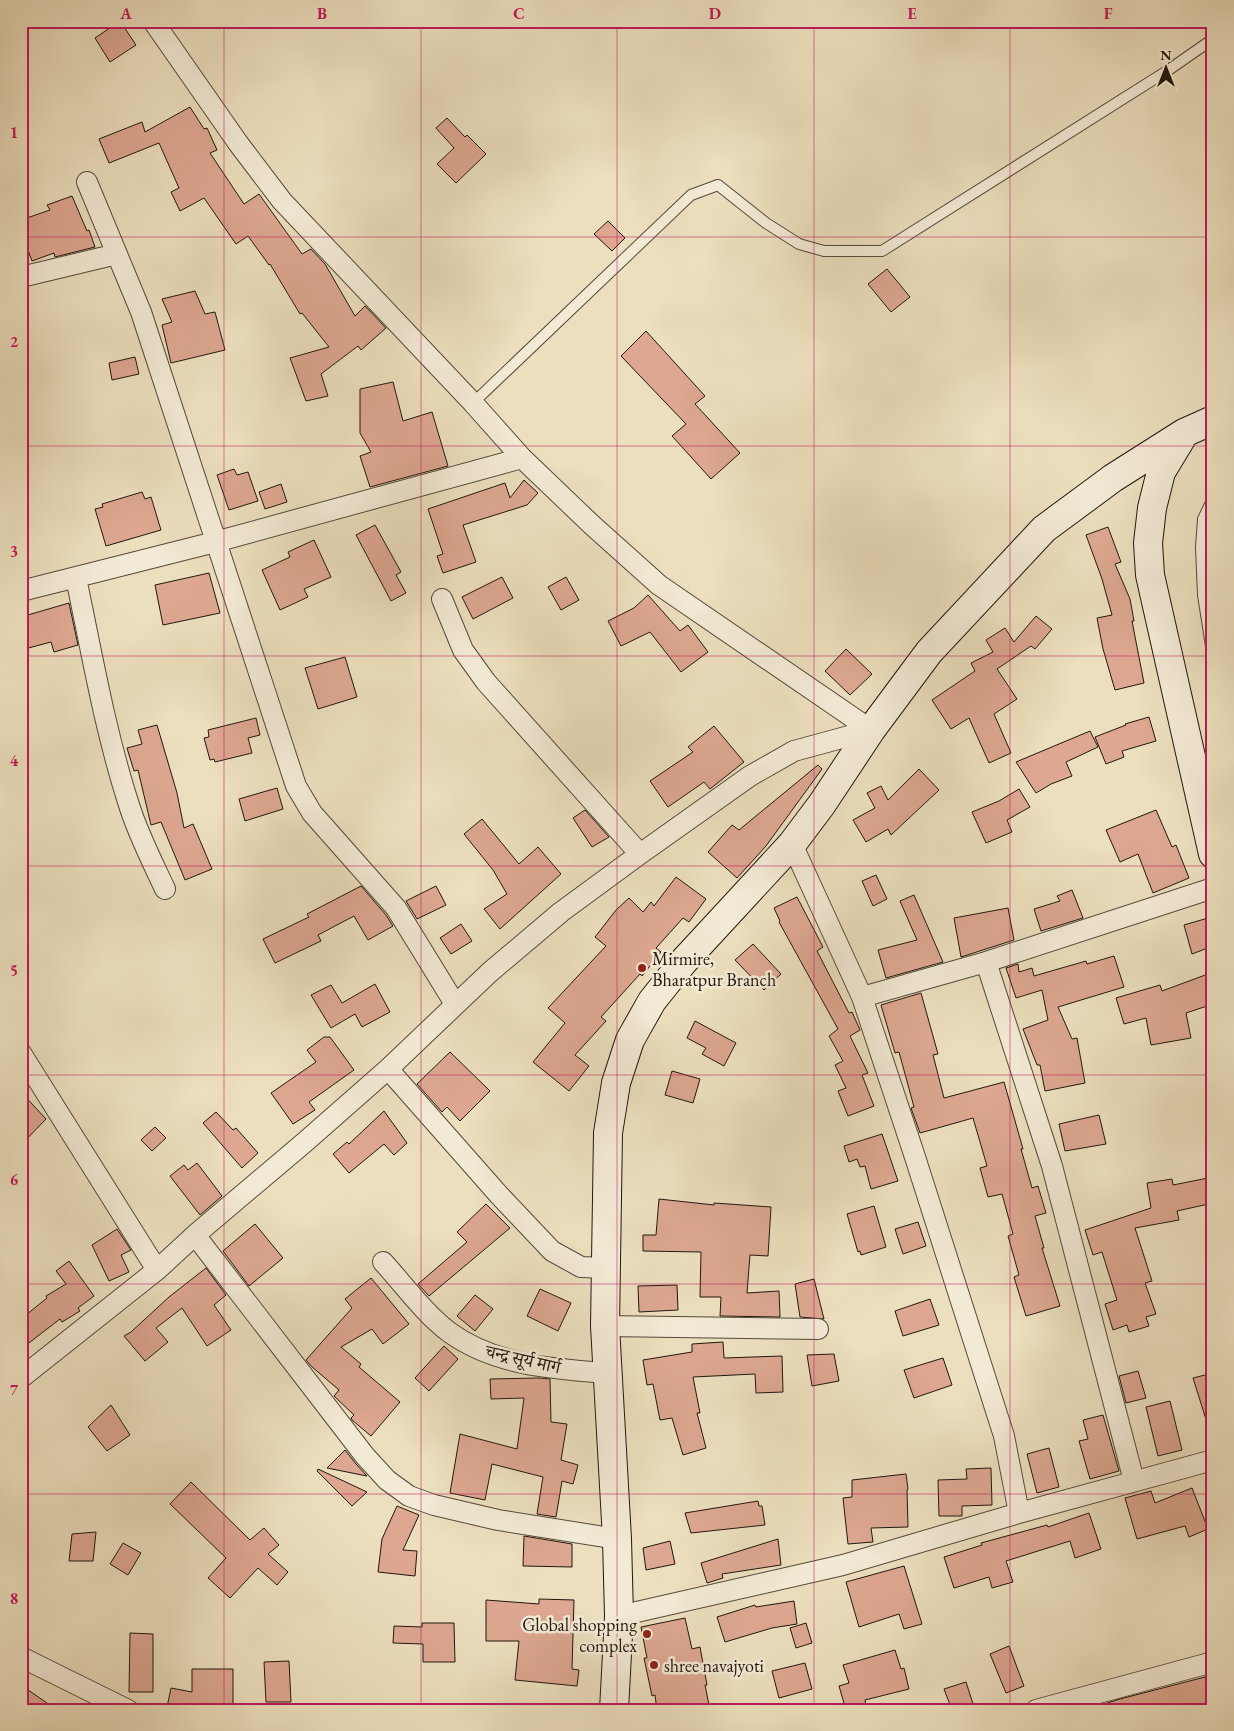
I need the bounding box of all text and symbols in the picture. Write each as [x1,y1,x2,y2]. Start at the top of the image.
text: A [119,3,132,24]
text: B [317,3,327,24]
text: C [513,3,525,24]
text: D [709,3,721,24]
text: E [907,3,917,24]
text: F [1104,3,1113,24]
north arrow [1142,42,1192,92]
text: N [1160,46,1172,64]
text: 1 [10,122,18,143]
text: 2 [10,331,19,352]
text: 3 [10,541,18,562]
text: 4 [10,750,19,771]
place label: Mirmire, Bharatpur Branch [652,947,776,991]
text: 5 [10,960,18,981]
marker: Mirmire, Bharatpur Branch [636,962,648,974]
text: 6 [10,1169,19,1190]
street label: चन्द्र सूर्य मार्ग [482,1339,564,1380]
text: 7 [10,1379,19,1400]
text: 8 [10,1588,18,1609]
place label: Global shopping complex [522,1613,637,1657]
marker: Global shopping complex [641,1628,653,1640]
place label: shree navajyoti [664,1654,765,1677]
marker: shree navajyoti [648,1659,660,1671]

